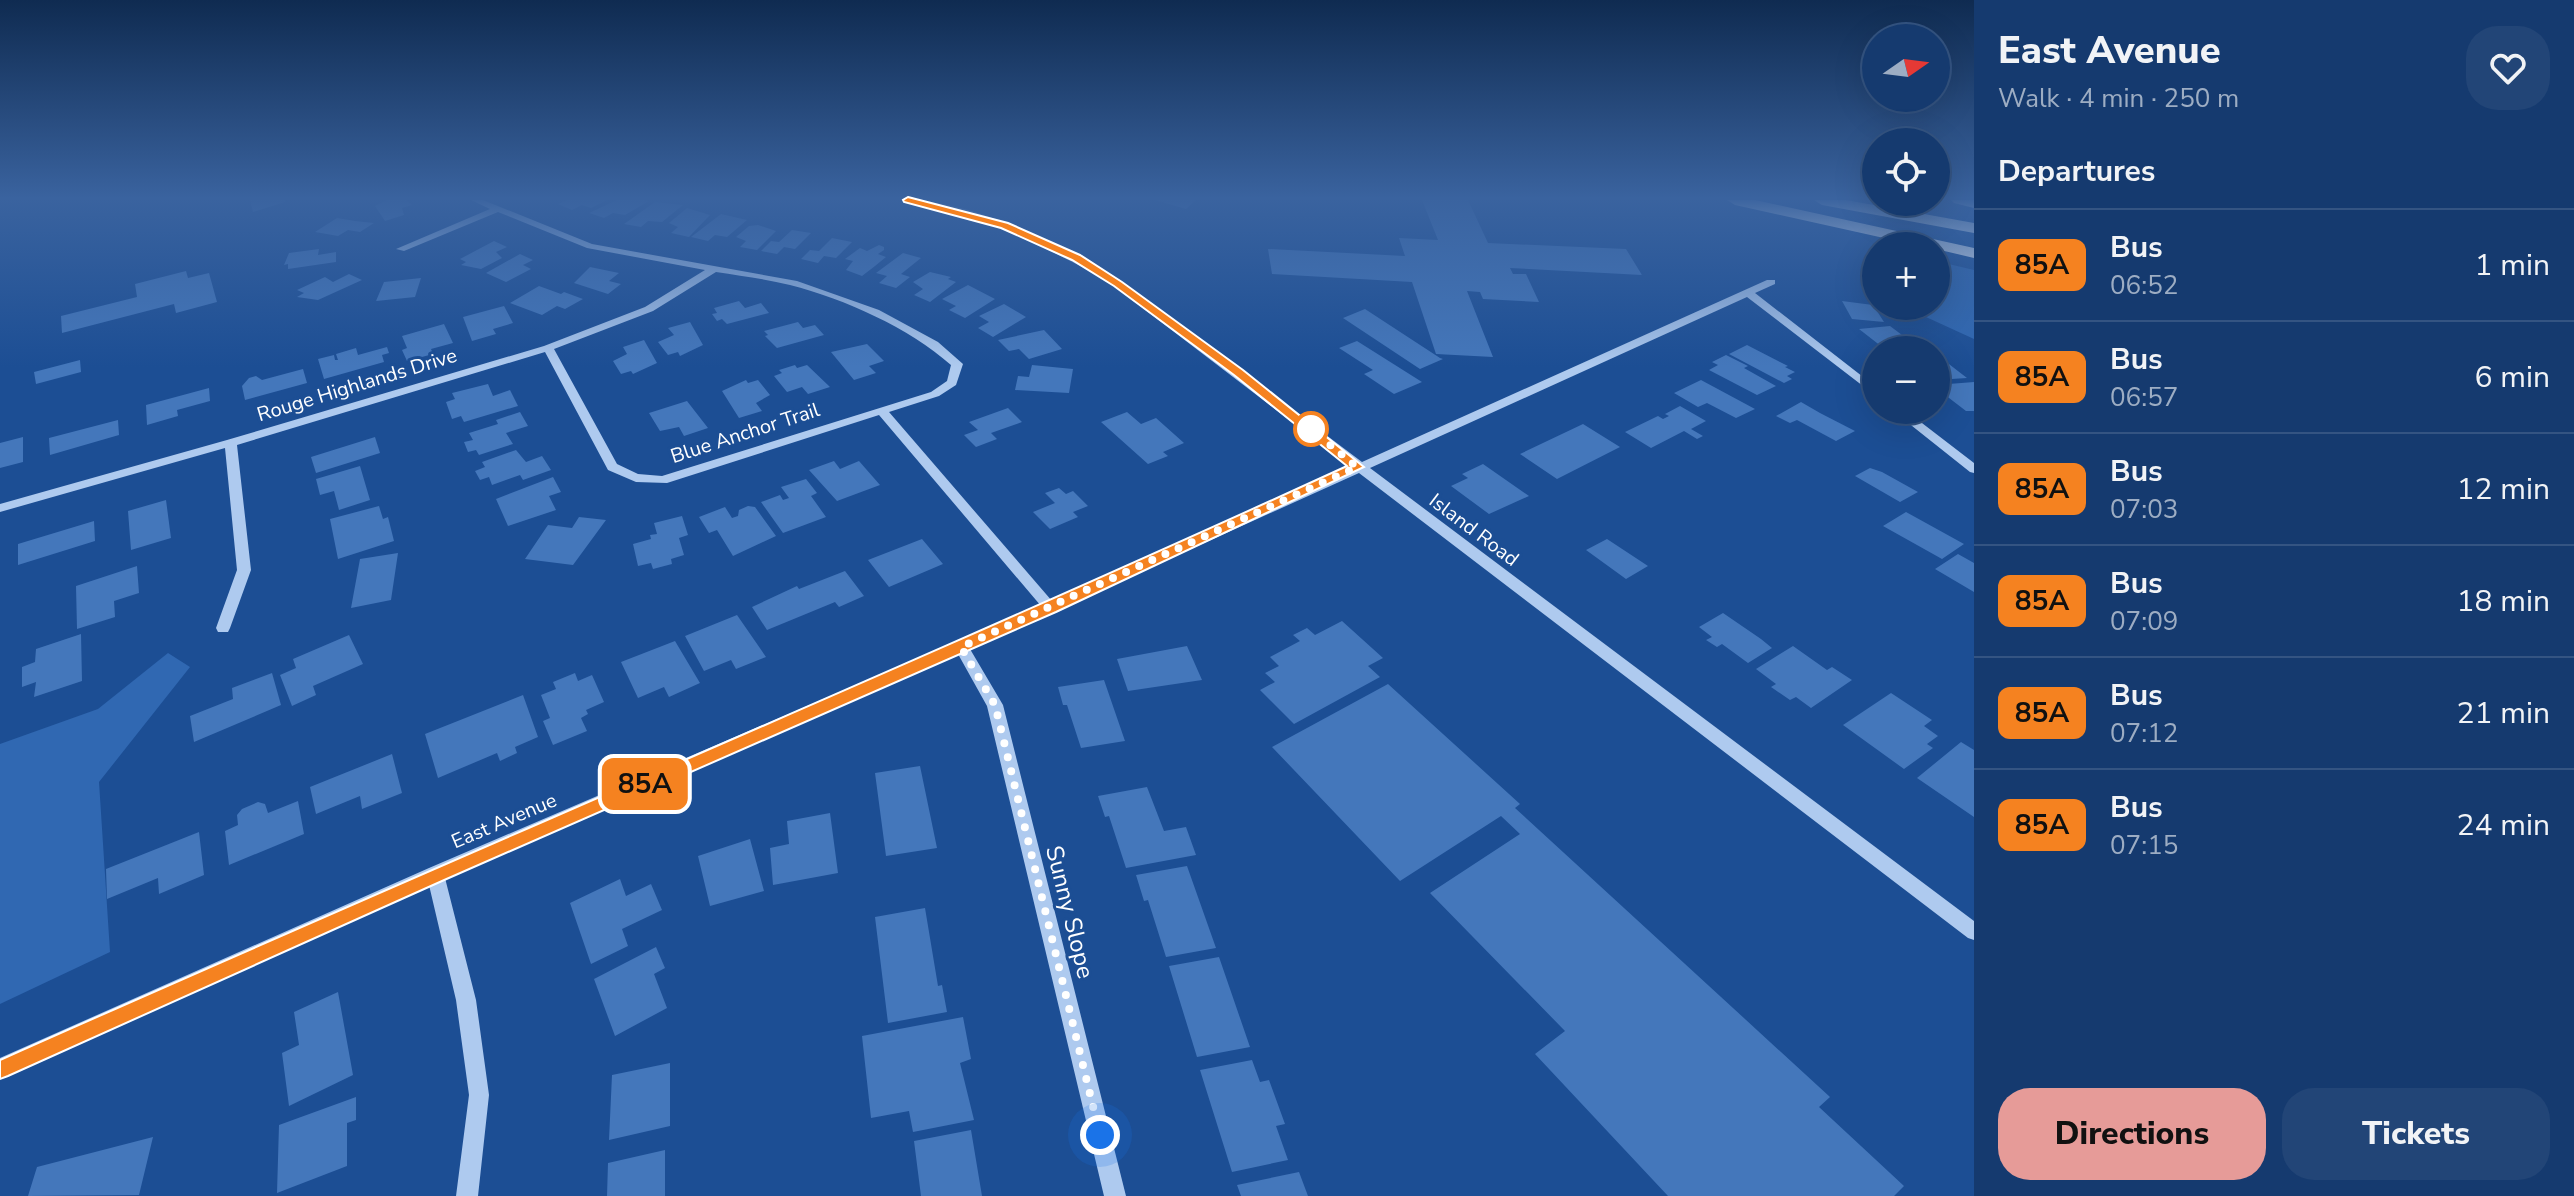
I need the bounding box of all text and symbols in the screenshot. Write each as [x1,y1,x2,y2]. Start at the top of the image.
north arrow [1862,24,1950,112]
map controls [1862,24,1950,424]
text: East Avenue [1998,25,2221,76]
button: heart [2466,26,2550,110]
text: Walk · 4 min · 250 m [1998,81,2239,116]
button: locate [1862,128,1950,216]
text: Departures [1998,151,2155,192]
text: Bus [2110,227,2163,268]
button: + [1862,232,1950,320]
text: 1 min [2475,245,2550,286]
text: 85A [2015,246,2069,284]
text: 06:52 [2110,268,2178,303]
button: − [1862,336,1950,424]
text: Bus [2110,339,2163,380]
street label: Rouge Highlands Drive [254,342,460,428]
text: 6 min [2475,357,2550,398]
text: 85A [2015,358,2069,396]
text: 06:57 [2110,380,2178,415]
street label: Blue Anchor Trail [667,396,823,470]
unlabelled marker [1294,412,1328,446]
text: Bus [2110,451,2163,492]
text: 12 min [2457,469,2550,510]
text: 85A [2015,470,2069,508]
street label: Island Road [1424,487,1524,573]
text: 07:03 [2110,492,2178,527]
text: Bus [2110,563,2163,604]
text: 18 min [2457,581,2550,622]
text: 85A [2015,582,2069,620]
text: 07:09 [2110,604,2178,639]
text: Bus [2110,675,2163,716]
text: 21 min [2457,693,2550,734]
text: 85A [2015,694,2069,732]
text: 07:12 [2110,716,2178,751]
line badge: 85A [599,758,691,810]
text: 85A [618,765,672,803]
street label: East Avenue [447,787,561,855]
text: Bus [2110,787,2163,828]
text: 24 min [2457,805,2550,846]
text: 85A [2015,806,2069,844]
text: 07:15 [2110,828,2178,863]
street label: Sunny Slope [1038,842,1102,982]
button: Directions [1998,1088,2266,1180]
button: Tickets [2282,1088,2550,1180]
your location [1080,1115,1120,1155]

